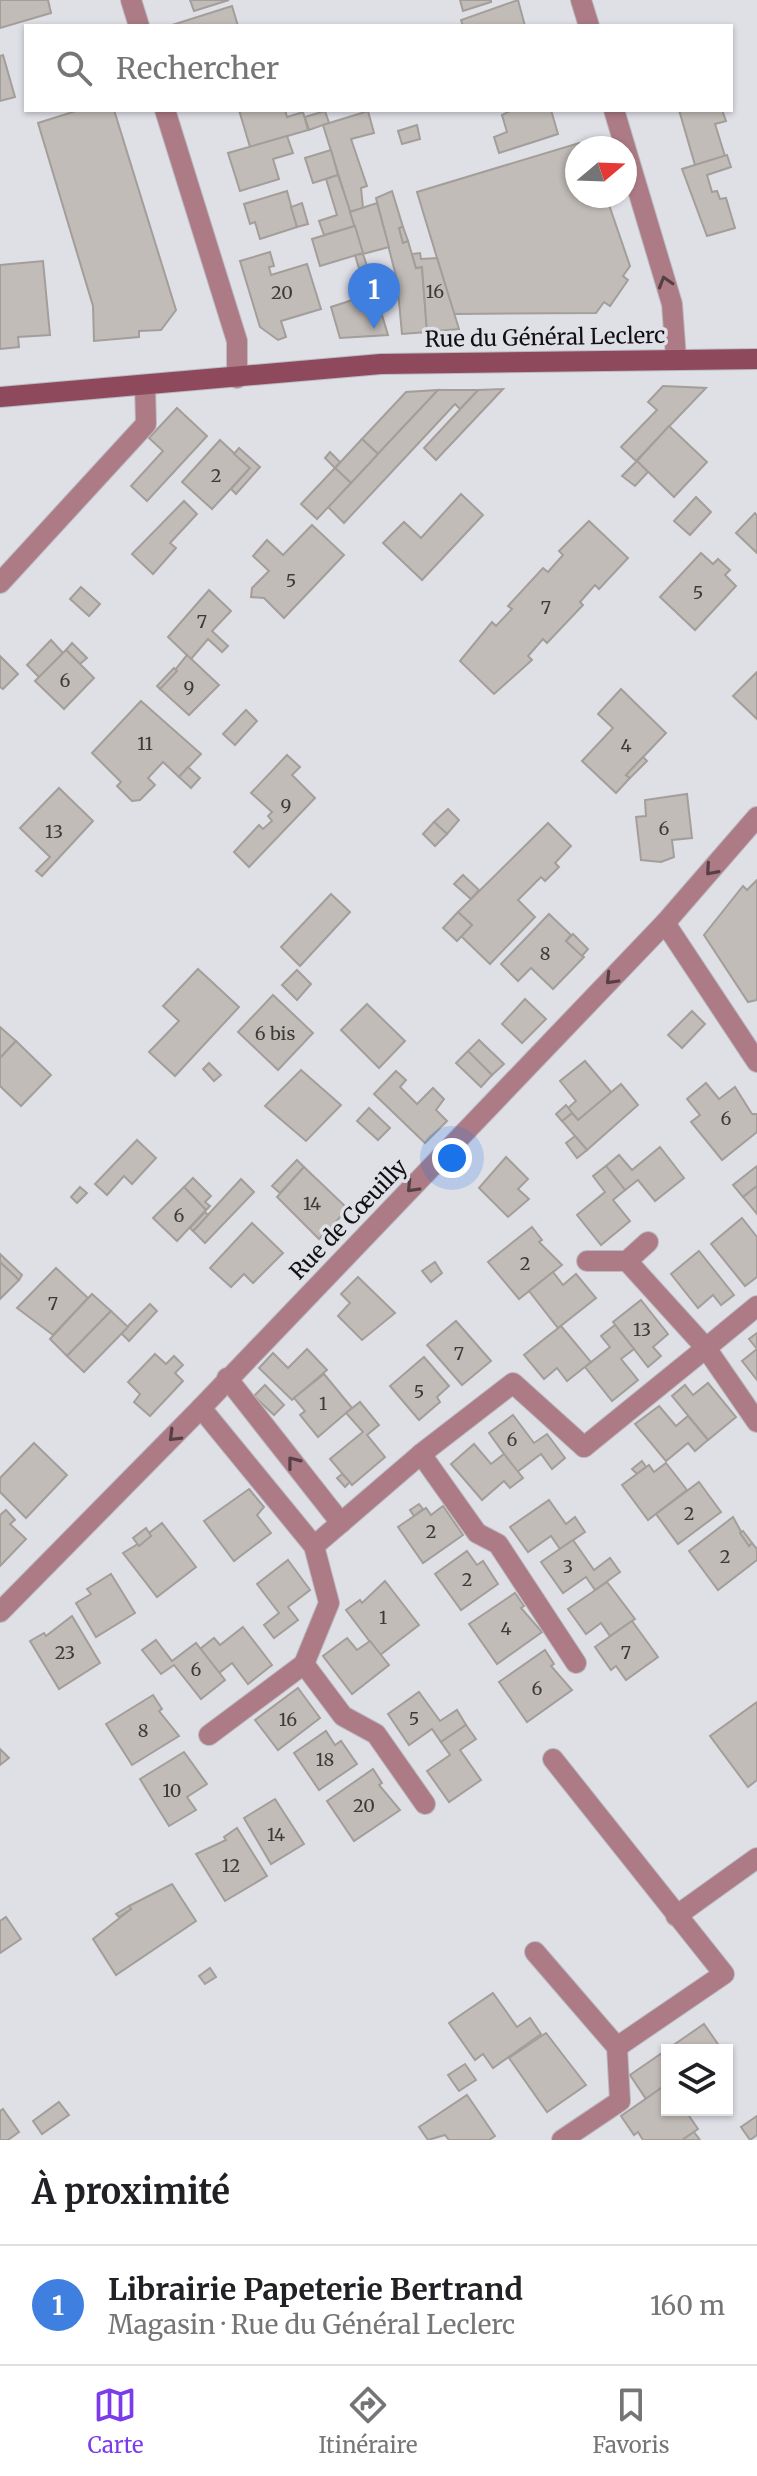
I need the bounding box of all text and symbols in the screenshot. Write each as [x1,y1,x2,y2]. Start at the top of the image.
search box [24,24,733,112]
icon: search [52,46,96,90]
text: Rechercher [116,49,279,87]
north arrow [565,136,637,208]
pin: 1 [348,263,400,329]
one-way arrow [658,275,674,289]
house number: 16 [426,280,444,303]
house number: 20 [271,281,293,304]
street label: Rue du Général Leclerc [424,321,666,353]
house number: 2 [211,464,221,487]
house number: 5 [286,569,296,592]
house number: 5 [693,581,703,604]
house number: 7 [541,596,551,619]
house number: 7 [197,610,207,633]
house number: 6 [60,669,71,692]
house number: 9 [184,676,194,699]
house number: 11 [137,732,153,755]
house number: 4 [620,734,632,757]
house number: 9 [281,794,291,817]
house number: 6 [659,817,670,840]
house number: 13 [45,820,63,843]
one-way arrow [706,860,721,875]
house number: 8 [540,942,550,965]
one-way arrow [606,970,620,984]
house number: 6 bis [255,1022,295,1045]
house number: 6 [721,1107,732,1130]
your location [432,1138,472,1178]
street label: Rue de Cœuilly [283,1153,413,1285]
one-way arrow [406,1178,421,1192]
house number: 14 [303,1192,321,1215]
house number: 6 [174,1204,185,1227]
house number: 2 [520,1252,530,1275]
house number: 7 [48,1292,58,1315]
house number: 13 [633,1318,651,1341]
house number: 7 [454,1342,464,1365]
house number: 5 [414,1380,424,1403]
house number: 1 [319,1392,327,1415]
one-way arrow [169,1427,183,1441]
house number: 6 [507,1428,518,1451]
one-way arrow [288,1456,302,1471]
house number: 2 [684,1502,694,1525]
house number: 2 [426,1520,436,1543]
house number: 2 [720,1545,730,1568]
house number: 3 [563,1555,573,1578]
house number: 2 [462,1568,472,1591]
house number: 1 [379,1606,387,1629]
house number: 4 [500,1617,512,1640]
house number: 23 [55,1641,75,1664]
house number: 7 [621,1641,631,1664]
house number: 6 [191,1658,202,1681]
house number: 6 [532,1677,543,1700]
house number: 5 [409,1707,419,1730]
house number: 16 [279,1708,297,1731]
house number: 8 [138,1719,148,1742]
house number: 18 [316,1748,334,1771]
house number: 10 [163,1779,181,1802]
house number: 20 [353,1794,375,1817]
house number: 14 [267,1823,285,1846]
house number: 12 [222,1854,240,1877]
map controls [661,2044,733,2116]
button: layers [661,2044,733,2116]
text: À proximité [32,2171,230,2213]
text: Librairie Papeterie Bertrand [108,2270,523,2308]
text: 1 [52,2289,64,2322]
text: 160 m [650,2289,725,2322]
text: Magasin · Rue du Général Leclerc [108,2308,515,2341]
tab: Carte [88,2383,143,2459]
tab: Itinéraire [319,2383,417,2459]
tab: Favoris [593,2383,669,2459]

